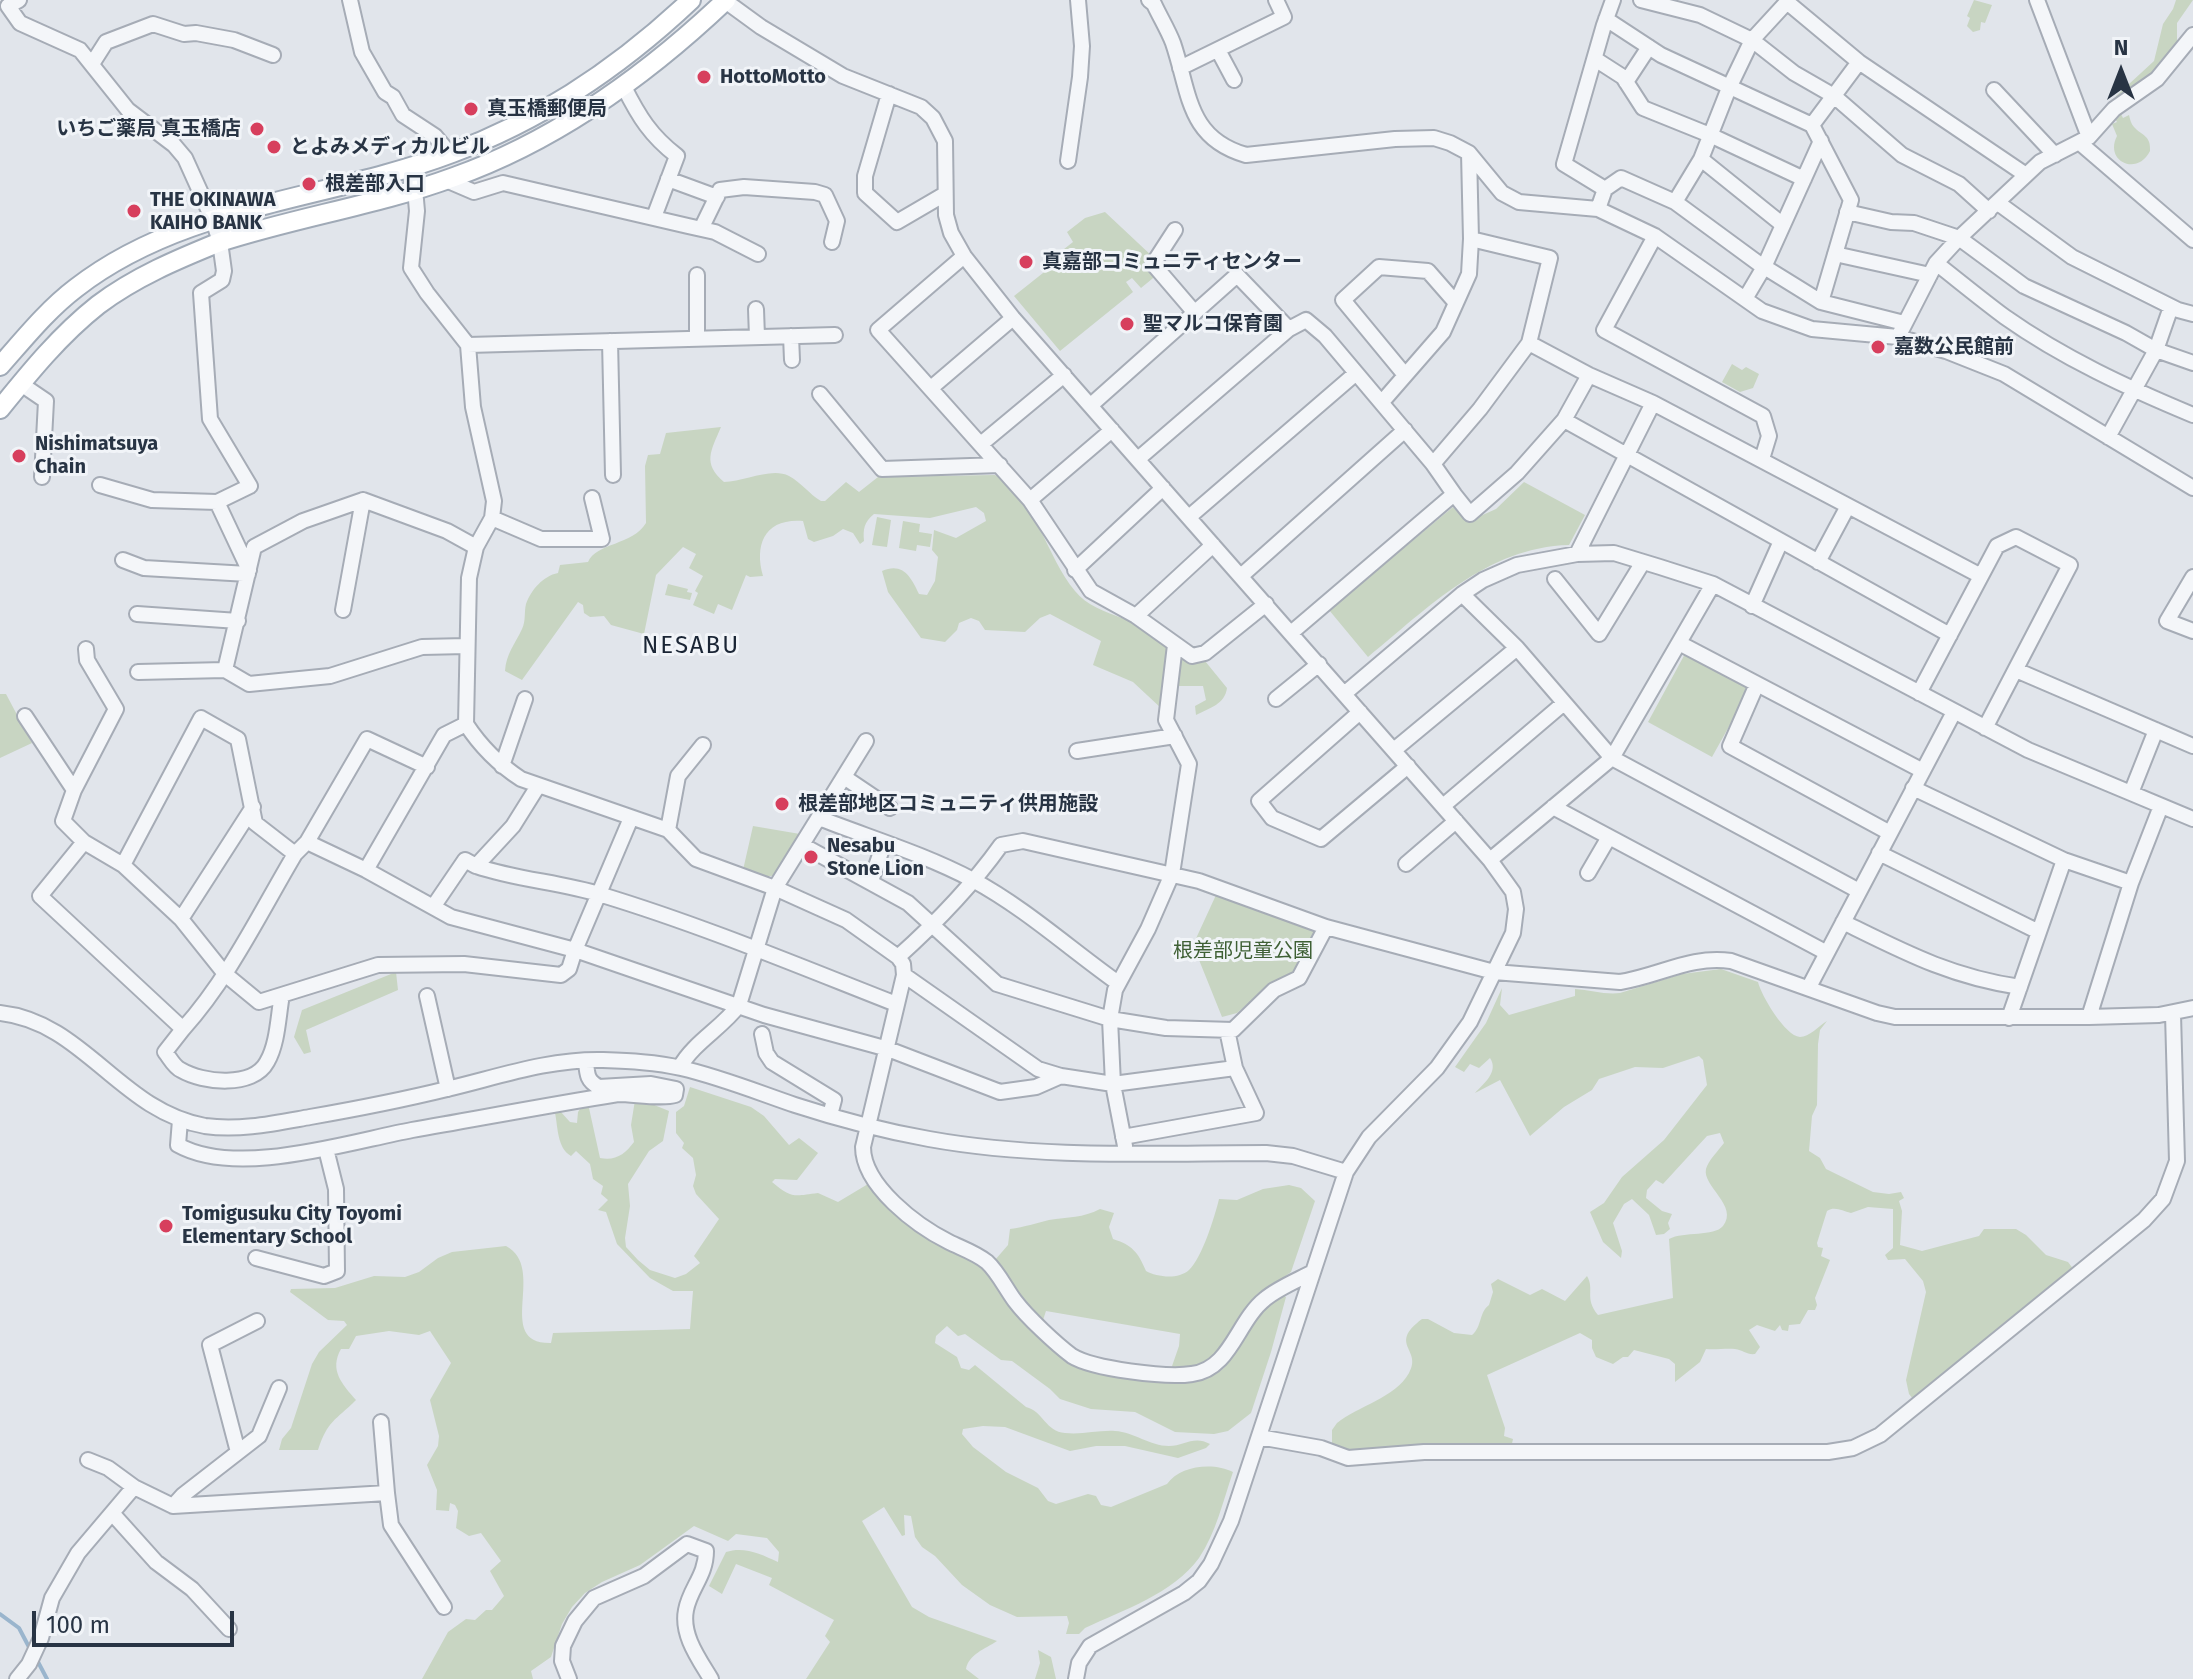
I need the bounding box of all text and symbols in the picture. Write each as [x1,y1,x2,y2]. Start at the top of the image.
north arrow [2081,32,2161,112]
text: N [2114,34,2128,61]
place label: HottoMotto [720,65,826,89]
marker: HottoMotto [695,68,713,86]
place label: 真玉橋郵便局 [487,97,607,121]
marker: 真玉橋郵便局 [462,100,480,118]
place label: いちご薬局 真玉橋店 [56,117,241,141]
marker: いちご薬局 真玉橋店 [248,120,266,138]
place label: とよみメディカルビル [290,135,490,159]
marker: とよみメディカルビル [265,138,283,156]
place label: 根差部入口 [325,172,425,196]
marker: 根差部入口 [300,175,318,193]
place label: THE OKINAWA KAIHO BANK [150,188,276,235]
marker: THE OKINAWA KAIHO BANK [125,202,143,220]
place label: 真嘉部コミュニティセンター [1042,250,1302,274]
marker: 真嘉部コミュニティセンター [1017,253,1035,271]
place label: 聖マルコ保育園 [1143,312,1283,336]
marker: 聖マルコ保育園 [1118,315,1136,333]
place label: 嘉数公民館前 [1894,335,2014,359]
marker: 嘉数公民館前 [1869,338,1887,356]
place label: Nishimatsuya Chain [35,432,158,479]
marker: Nishimatsuya Chain [10,447,28,465]
district label: NESABU [642,632,740,660]
place label: 根差部地区コミュニティ供用施設 [798,792,1098,816]
marker: 根差部地区コミュニティ供用施設 [773,795,791,813]
place label: Nesabu Stone Lion [827,834,924,881]
marker: Nesabu Stone Lion [802,848,820,866]
park label: 根差部児童公園 [1173,939,1313,963]
place label: Tomigusuku City Toyomi Elementary School [182,1202,402,1249]
marker: Tomigusuku City Toyomi Elementary School [157,1217,175,1235]
scale bar [36,1595,238,1645]
text: 100 m [46,1611,110,1639]

